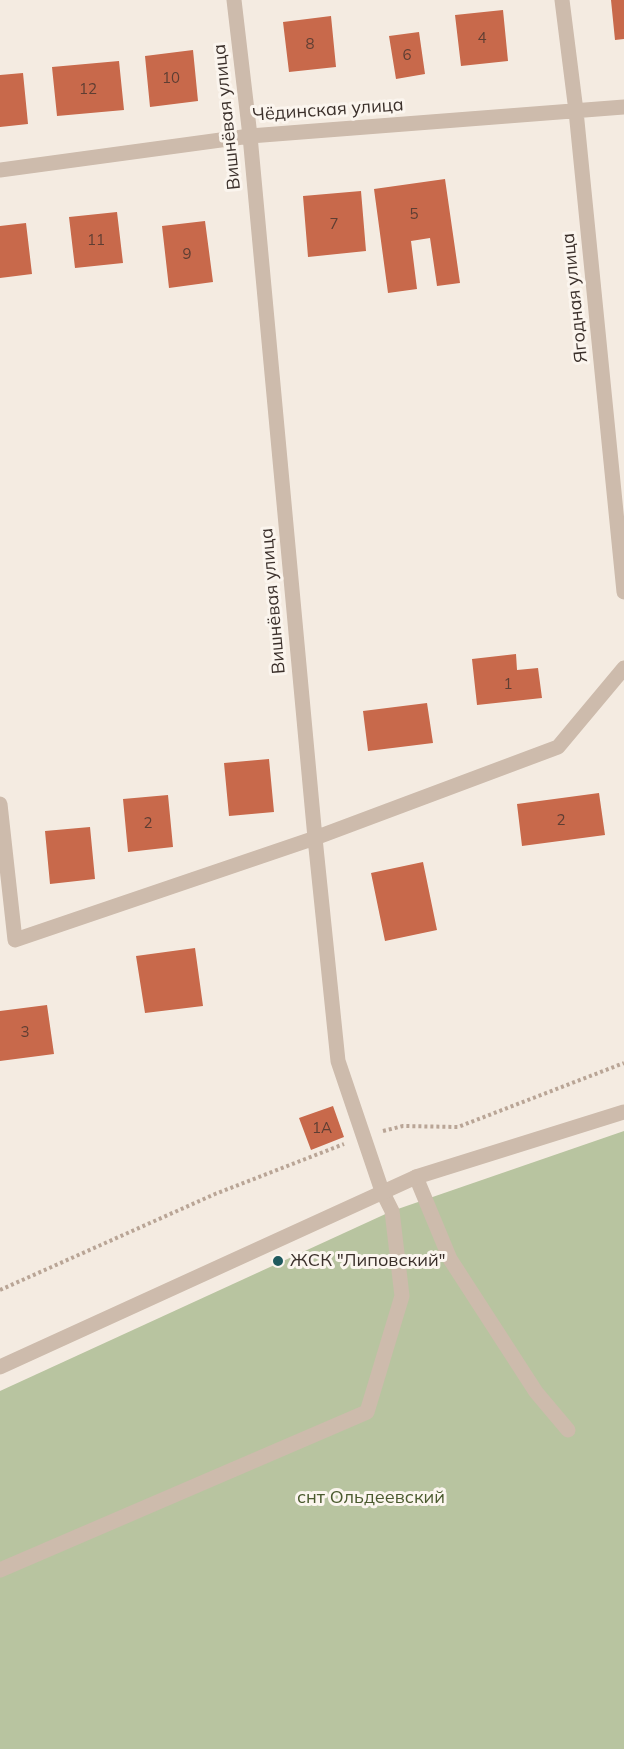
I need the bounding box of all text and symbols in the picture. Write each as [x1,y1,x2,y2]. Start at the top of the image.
house number: 4 [478,29,486,47]
house number: 8 [306,35,314,53]
street label: Вишнёвая улица [209,43,245,191]
house number: 6 [403,46,411,64]
house number: 10 [162,69,180,87]
house number: 12 [79,80,97,98]
street label: Чёдинская улица [252,94,404,126]
house number: 5 [410,205,418,223]
house number: 7 [330,215,338,233]
house number: 11 [87,231,105,249]
street label: Ягодная улица [557,232,593,364]
house number: 9 [183,245,191,263]
street label: Вишнёвая улица [256,527,290,675]
house number: 1 [504,675,512,693]
house number: 2 [557,811,565,829]
house number: 2 [144,814,152,832]
house number: 3 [21,1023,29,1041]
house number: 1А [312,1119,332,1137]
place label: ЖСК "Липовский" [290,1250,446,1272]
marker: ЖСК "Липовский" [271,1254,285,1268]
park label: снт Ольдеевский [297,1487,445,1509]

